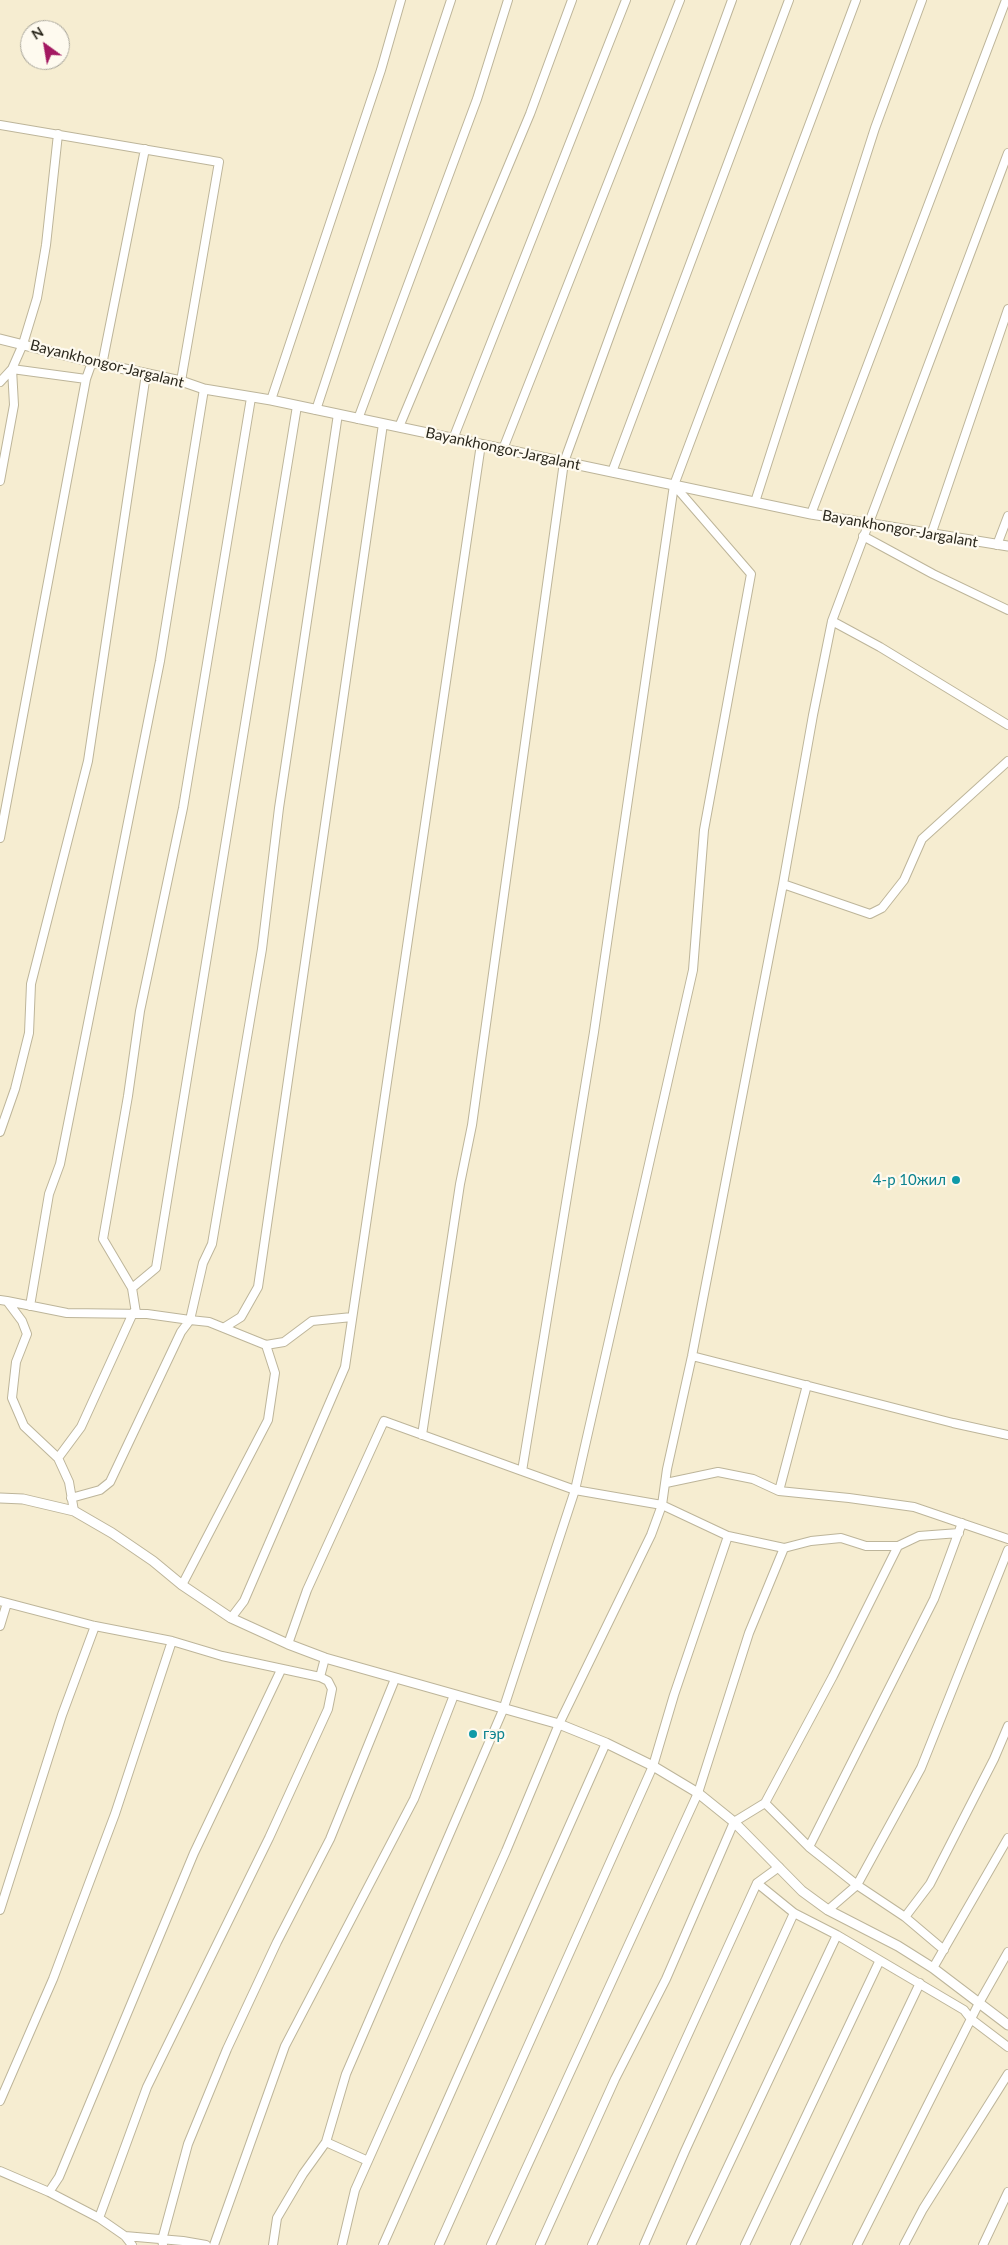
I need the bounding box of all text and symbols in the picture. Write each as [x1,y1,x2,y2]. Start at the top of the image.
north arrow [20,20,70,70]
text: N [28,23,46,43]
street label: Bayankhongor-Jargalant [28,336,186,392]
street label: Bayankhongor-Jargalant [424,424,582,474]
street label: Bayankhongor-Jargalant [821,506,979,552]
place label: 4-р 10жил [873,1171,946,1189]
marker: 4-р 10жил [950,1174,962,1186]
place label: гэр [483,1725,505,1743]
marker: гэр [467,1728,479,1740]

